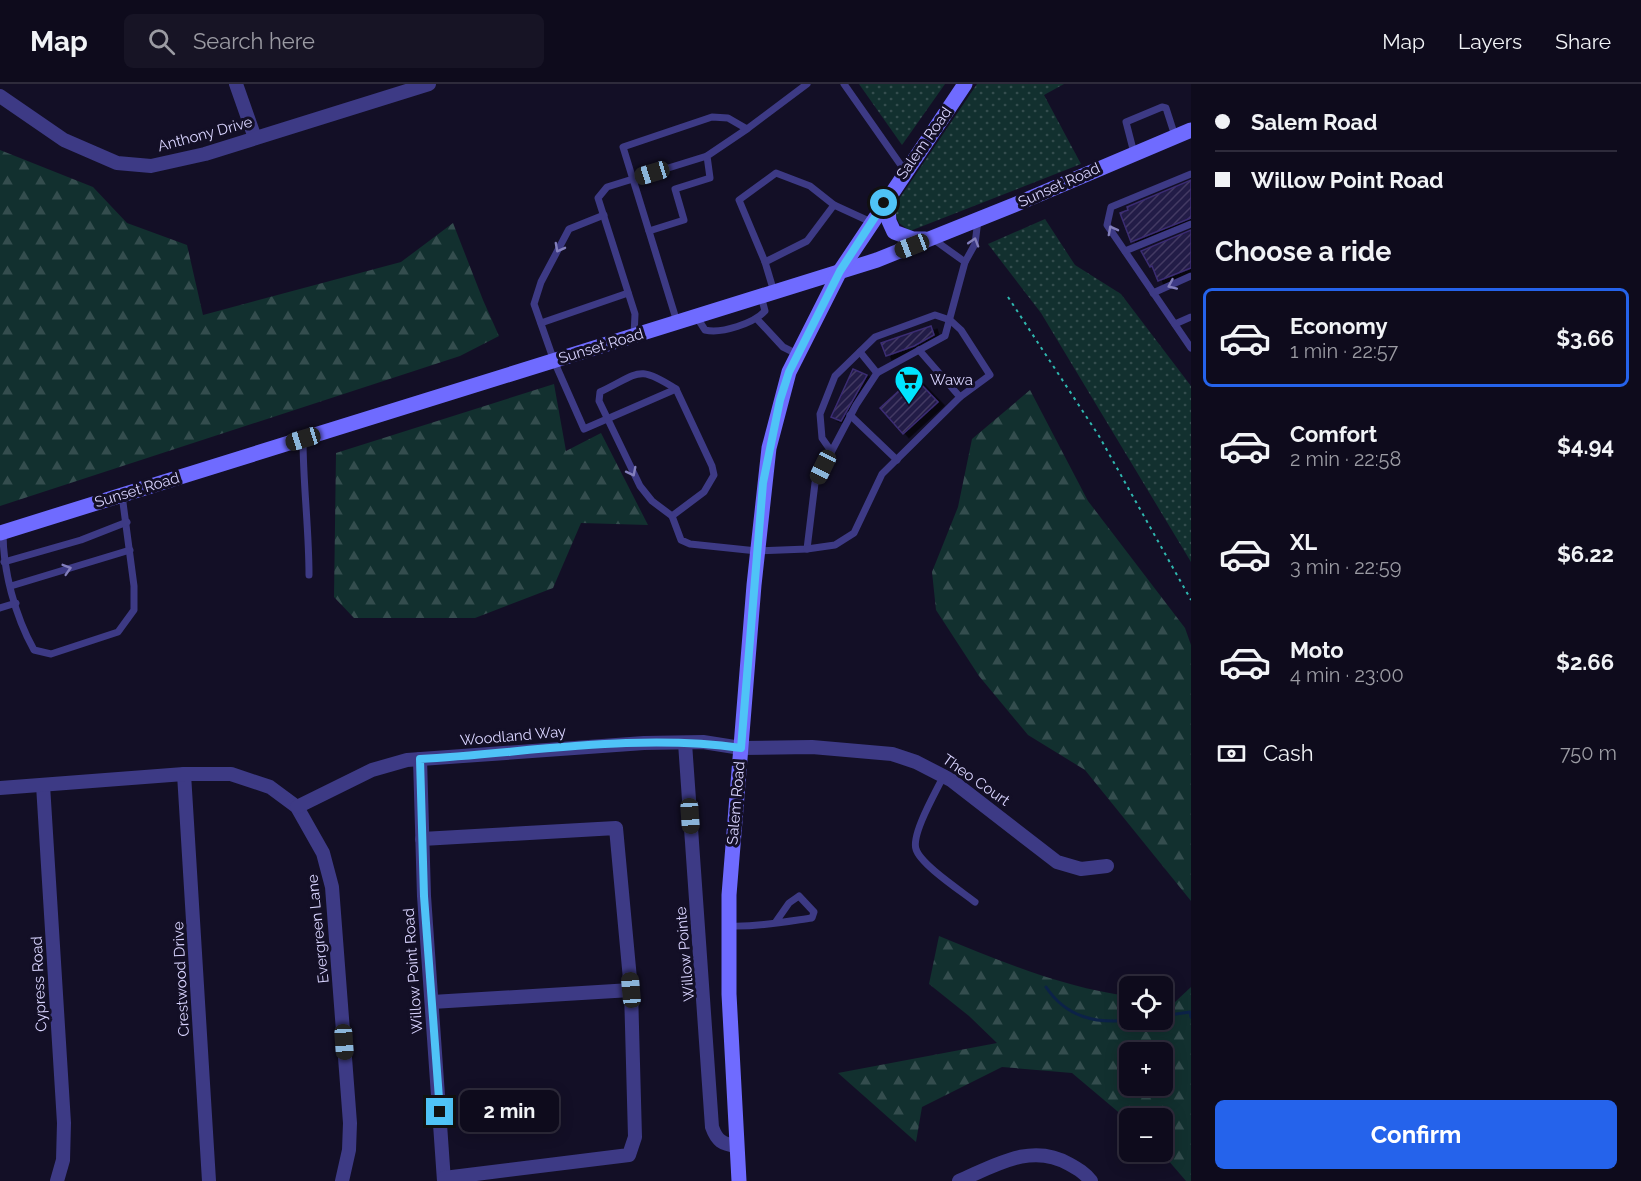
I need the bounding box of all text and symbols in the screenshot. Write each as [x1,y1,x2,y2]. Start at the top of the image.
search box [124,14,544,68]
text: Map [30,25,88,58]
icon: search [145,25,178,58]
text: Search here [193,28,315,54]
text: Map [1382,29,1425,54]
text: Layers [1458,29,1522,54]
text: Share [1555,29,1611,54]
street label: Salem Road [893,104,955,182]
text: Salem Road [1251,109,1377,135]
street label: Anthony Drive [156,113,255,155]
car [632,159,672,187]
street label: Sunset Road [1015,159,1103,211]
text: Willow Point Road [1251,167,1444,193]
route start [870,189,897,216]
one-way arrow [1108,226,1119,236]
car [892,231,932,261]
text: Choose a ride [1215,236,1391,267]
one-way arrow [967,237,979,248]
one-way arrow [555,241,566,252]
one-way arrow [1168,277,1179,289]
icon: car [1218,311,1272,365]
text: Economy [1290,313,1388,339]
street label: Sunset Road [556,325,646,367]
text: $3.66 [1556,325,1614,351]
text: 1 min · 22:57 [1290,339,1398,363]
supermarket icon: Wawa [893,364,925,406]
place label: Wawa [930,371,973,389]
icon: car [1218,419,1272,473]
text: Comfort [1290,421,1377,447]
car [283,425,323,453]
text: $4.94 [1557,433,1614,459]
car [807,447,839,487]
text: 2 min · 22:58 [1290,447,1401,471]
one-way arrow [625,466,636,476]
street label: Sunset Road [92,469,182,511]
icon: car [1218,527,1272,581]
text: XL [1290,529,1317,555]
text: $6.22 [1557,541,1614,567]
text: 3 min · 22:59 [1290,555,1401,579]
one-way arrow [61,564,72,576]
icon: car [1218,635,1272,689]
text: Moto [1290,637,1344,663]
text: $2.66 [1556,649,1614,675]
text: 4 min · 23:00 [1290,663,1404,687]
street label: Woodland Way [459,722,567,750]
icon: cash [1215,737,1248,770]
text: Cash [1263,740,1314,766]
text: 750 m [1560,741,1617,765]
street label: Theo Court [939,750,1013,810]
street label: Salem Road [723,760,749,846]
car [680,797,700,835]
street label: Evergreen Lane [303,873,333,984]
street label: Willow Pointe [672,906,698,1002]
street label: Willow Point Road [400,907,426,1035]
street label: Crestwood Drive [169,921,193,1037]
street label: Cypress Road [28,936,50,1032]
car [620,971,642,1009]
map controls [1119,976,1173,1162]
button: locate [1119,976,1173,1030]
car [334,1023,354,1061]
button: + [1119,1042,1173,1096]
callout: 2 min [461,1091,560,1133]
route end [426,1098,453,1125]
text: 2 min [484,1099,535,1123]
button: Confirm [1215,1100,1617,1169]
button: − [1119,1108,1173,1162]

